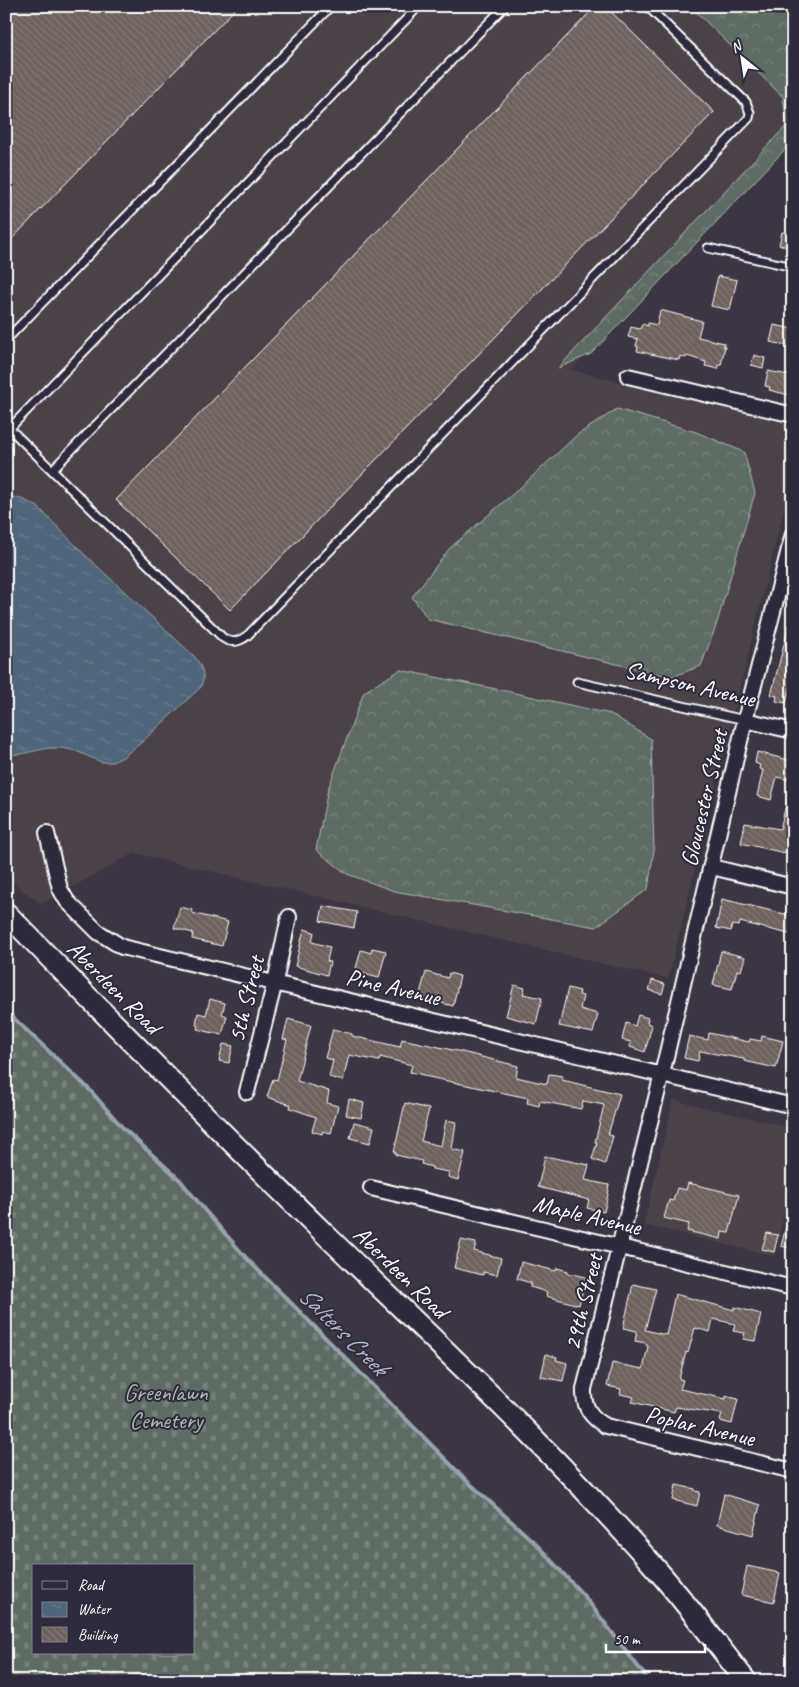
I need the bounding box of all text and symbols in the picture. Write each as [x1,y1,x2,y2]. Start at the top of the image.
north arrow [716,32,766,82]
text: N [728,36,746,57]
street label: Sampson Avenue [622,654,760,714]
street label: Gloucester Street [674,725,735,869]
street label: Aberdeen Road [61,934,170,1043]
street label: 5th Street [221,951,272,1045]
street label: Pine Avenue [343,962,445,1013]
street label: Maple Avenue [530,1188,646,1242]
street label: Aberdeen Road [347,1219,457,1327]
street label: 29th Street [557,1249,610,1353]
water label: Salters Creek [292,1280,398,1386]
park label: Greenlawn Cemetery [124,1377,208,1435]
street label: Poplar Avenue [642,1399,760,1454]
legend [32,1564,195,1654]
text: Road [78,1576,105,1595]
text: Water [78,1600,112,1619]
scale bar [606,1622,705,1654]
text: Building [78,1626,118,1645]
text: 50 m [614,1630,641,1649]

